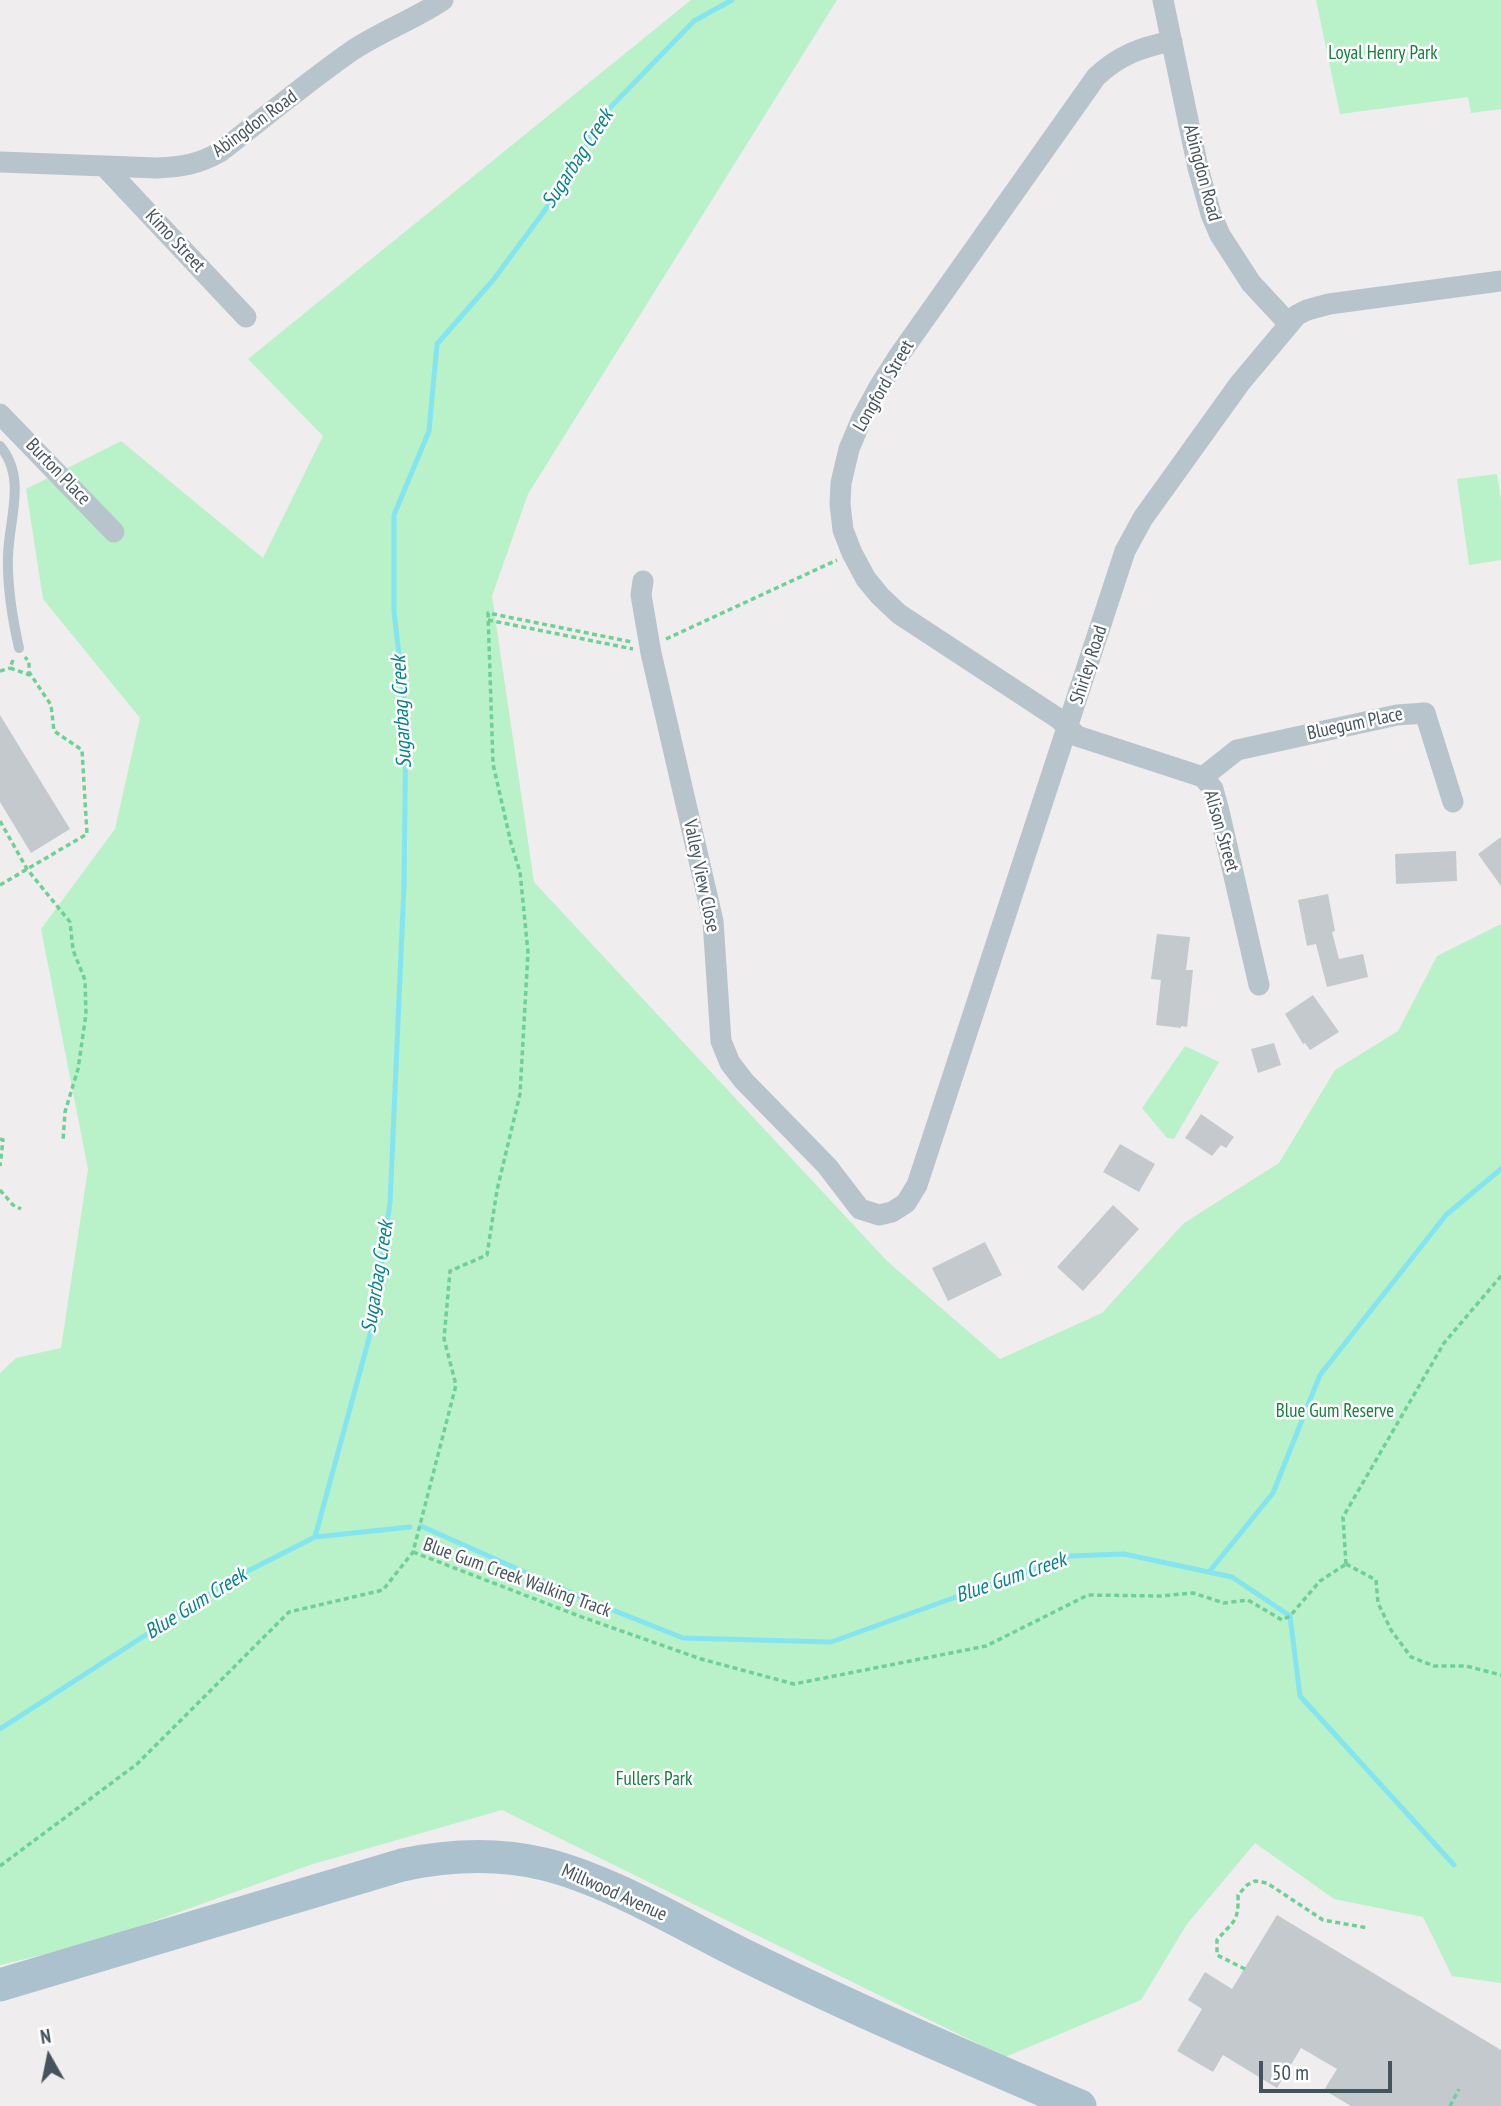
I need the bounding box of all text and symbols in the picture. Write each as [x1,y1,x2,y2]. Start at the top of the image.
park label: Loyal Henry Park [1328,43,1438,65]
street label: Abingdon Road [208,86,302,162]
water label: Sugarbag Creek [537,105,619,213]
street label: Abingdon Road [1178,122,1226,224]
street label: Kimo Street [140,205,210,277]
street label: Longford Street [849,336,919,436]
street label: Burton Place [21,434,95,510]
street label: Shirley Road [1066,623,1112,707]
water label: Sugarbag Creek [386,655,418,769]
street label: Bluegum Place [1305,703,1405,745]
street label: Alison Street [1198,788,1244,874]
street label: Valley View Close [678,818,724,934]
water label: Sugarbag Creek [357,1219,399,1335]
park label: Blue Gum Reserve [1276,1401,1394,1423]
street label: Blue Gum Creek Walking Track [420,1533,614,1623]
water label: Blue Gum Creek [953,1547,1069,1609]
water label: Blue Gum Creek [141,1563,251,1645]
park label: Fullers Park [616,1769,692,1791]
street label: Millwood Avenue [558,1860,670,1926]
north arrow [14,2022,84,2092]
text: N [39,2024,53,2049]
scale bar [1263,2046,1396,2090]
text: 50 m [1272,2059,1309,2086]

